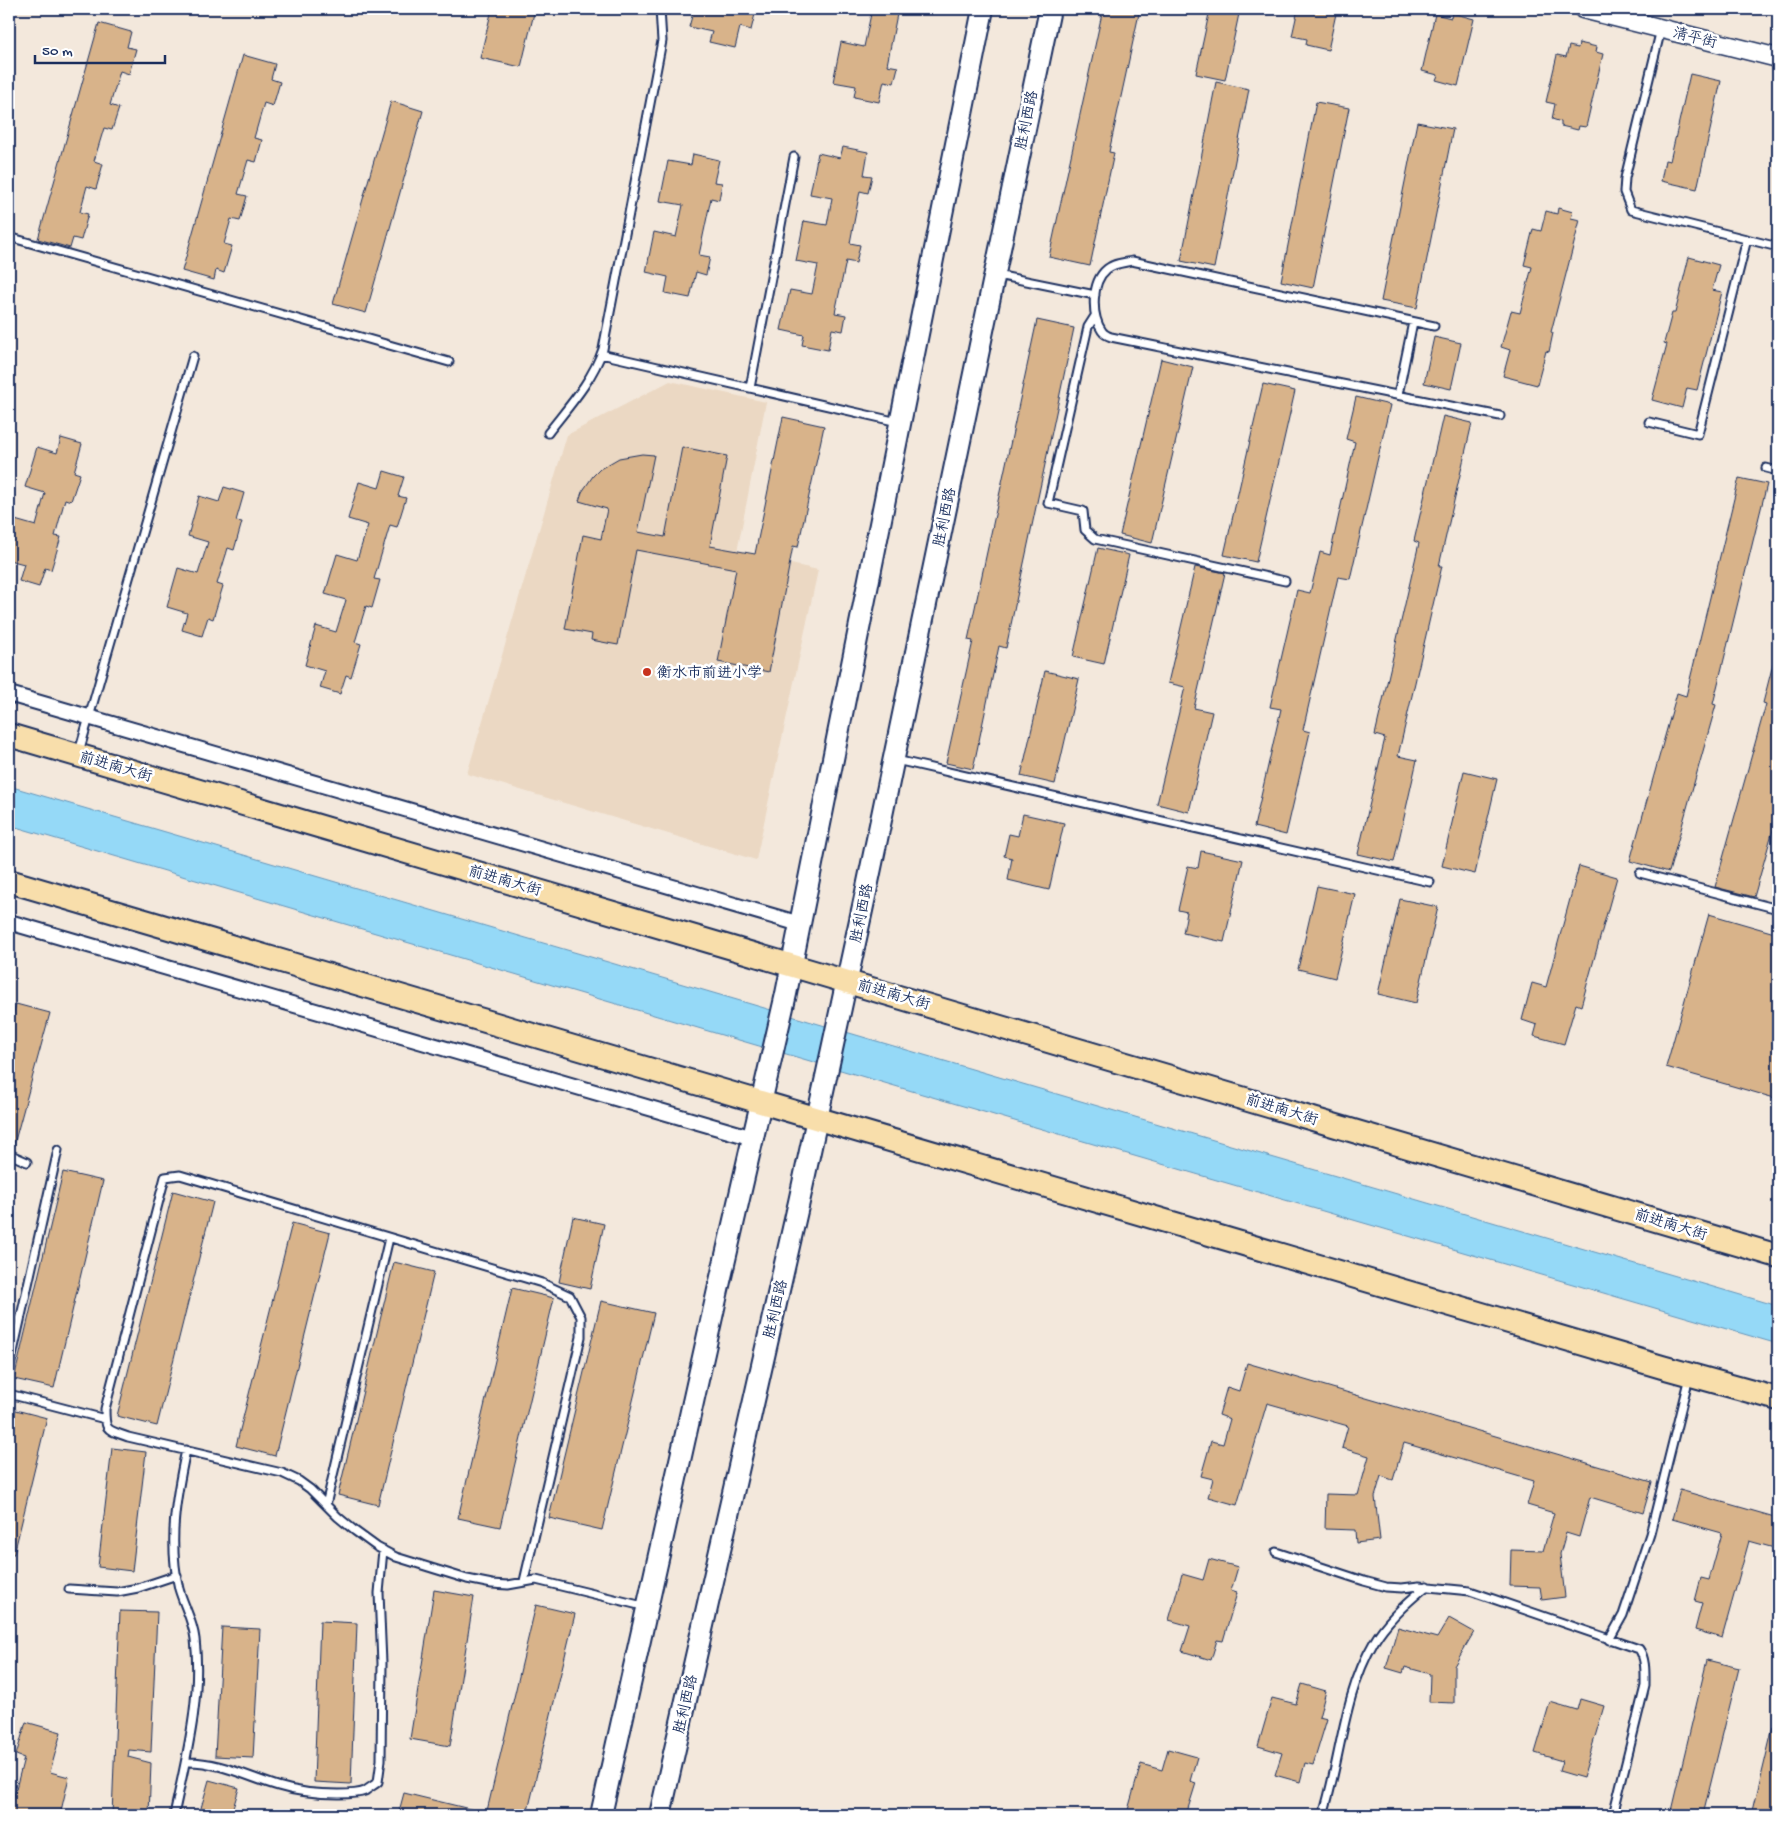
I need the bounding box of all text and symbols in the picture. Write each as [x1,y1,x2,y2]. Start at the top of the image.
street label: 清平街 [1670,25,1719,53]
scale bar [35,32,165,64]
text: 50 m [42,43,73,61]
street label: 胜利西路 [1013,89,1043,152]
street label: 胜利西路 [931,486,961,549]
place label: 衡水市前进小学 [657,664,762,683]
marker: 衡水市前进小学 [641,666,653,678]
street label: 前进南大街 [77,748,154,787]
street label: 前进南大街 [466,862,543,901]
street label: 胜利西路 [848,882,878,945]
street label: 前进南大街 [855,976,932,1015]
street label: 前进南大街 [1243,1090,1320,1130]
street label: 前进南大街 [1632,1205,1709,1245]
street label: 胜利西路 [761,1278,792,1341]
street label: 胜利西路 [671,1673,702,1736]

